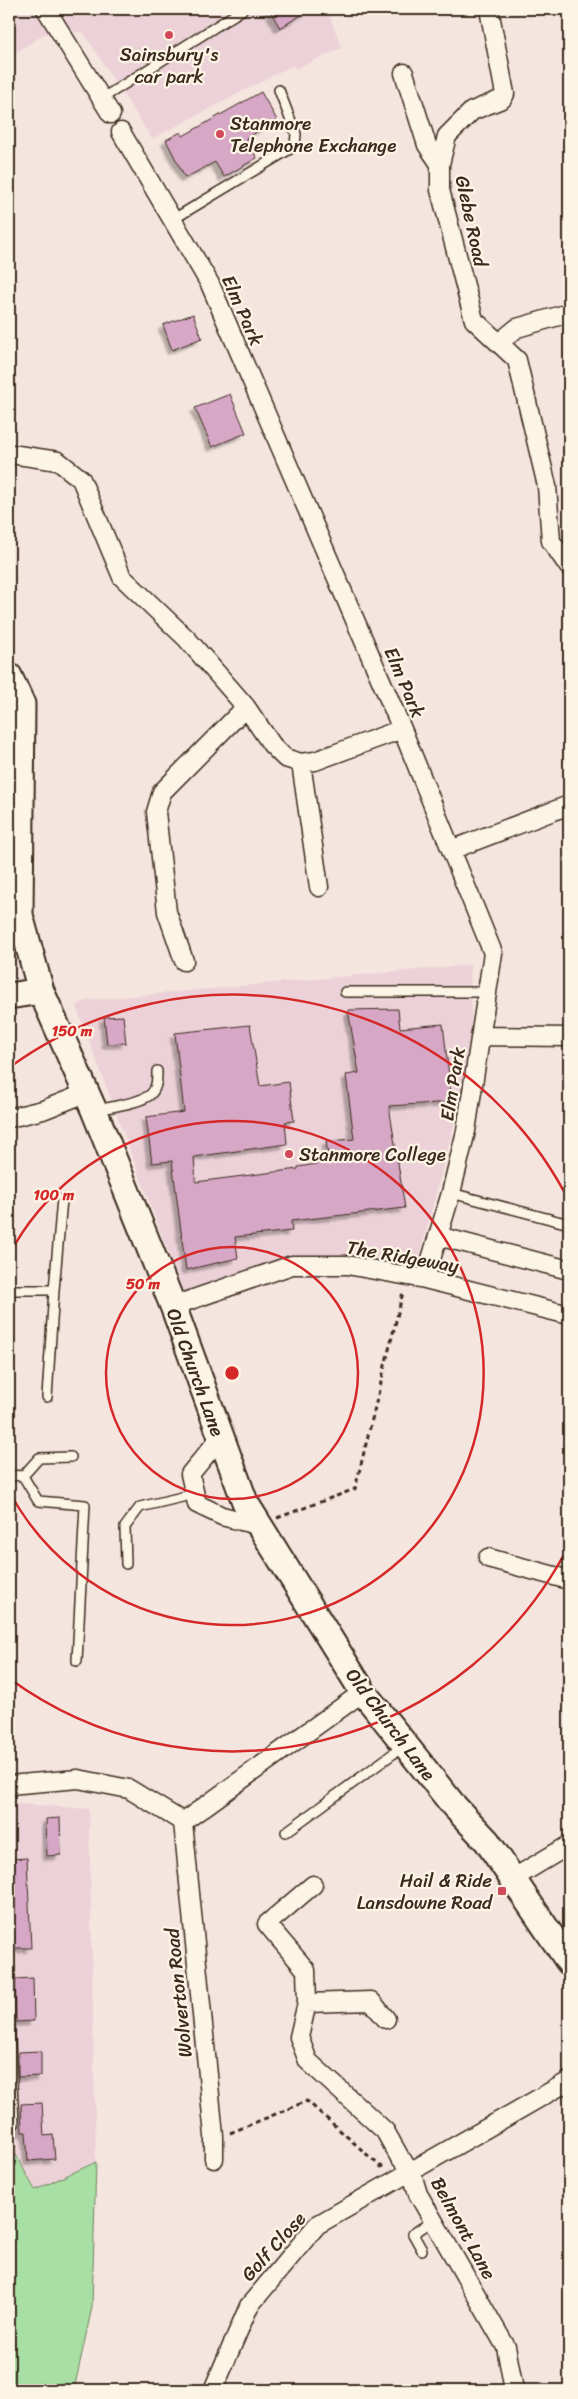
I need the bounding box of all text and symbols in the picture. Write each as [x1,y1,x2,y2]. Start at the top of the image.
marker: Sainsbury's car park [163,29,175,41]
place label: Sainsbury's car park [120,38,219,93]
place label: Stanmore Telephone Exchange [230,107,396,162]
marker: Stanmore Telephone Exchange [214,128,226,140]
street label: Glebe Road [446,173,498,272]
street label: Elm Park [212,269,273,352]
street label: Elm Park [375,641,435,724]
text: 150 m [52,1018,93,1044]
street label: Elm Park [430,1044,475,1123]
place label: Stanmore College [299,1138,446,1171]
marker: Stanmore College [283,1148,295,1160]
text: 100 m [34,1182,75,1208]
street label: The Ridgeway [344,1230,462,1283]
text: 50 m [126,1271,161,1297]
street label: Old Church Lane [157,1303,234,1441]
centre of rings [223,1364,241,1382]
street label: Old Church Lane [337,1661,444,1788]
place label: Hail & Ride Lansdowne Road [357,1864,494,1919]
marker: Hail & Ride Lansdowne Road [496,1885,508,1897]
street label: Wolverton Road [155,1925,202,2059]
street label: Belmont Lane [422,2171,506,2286]
street label: Golf Close [233,2204,314,2289]

